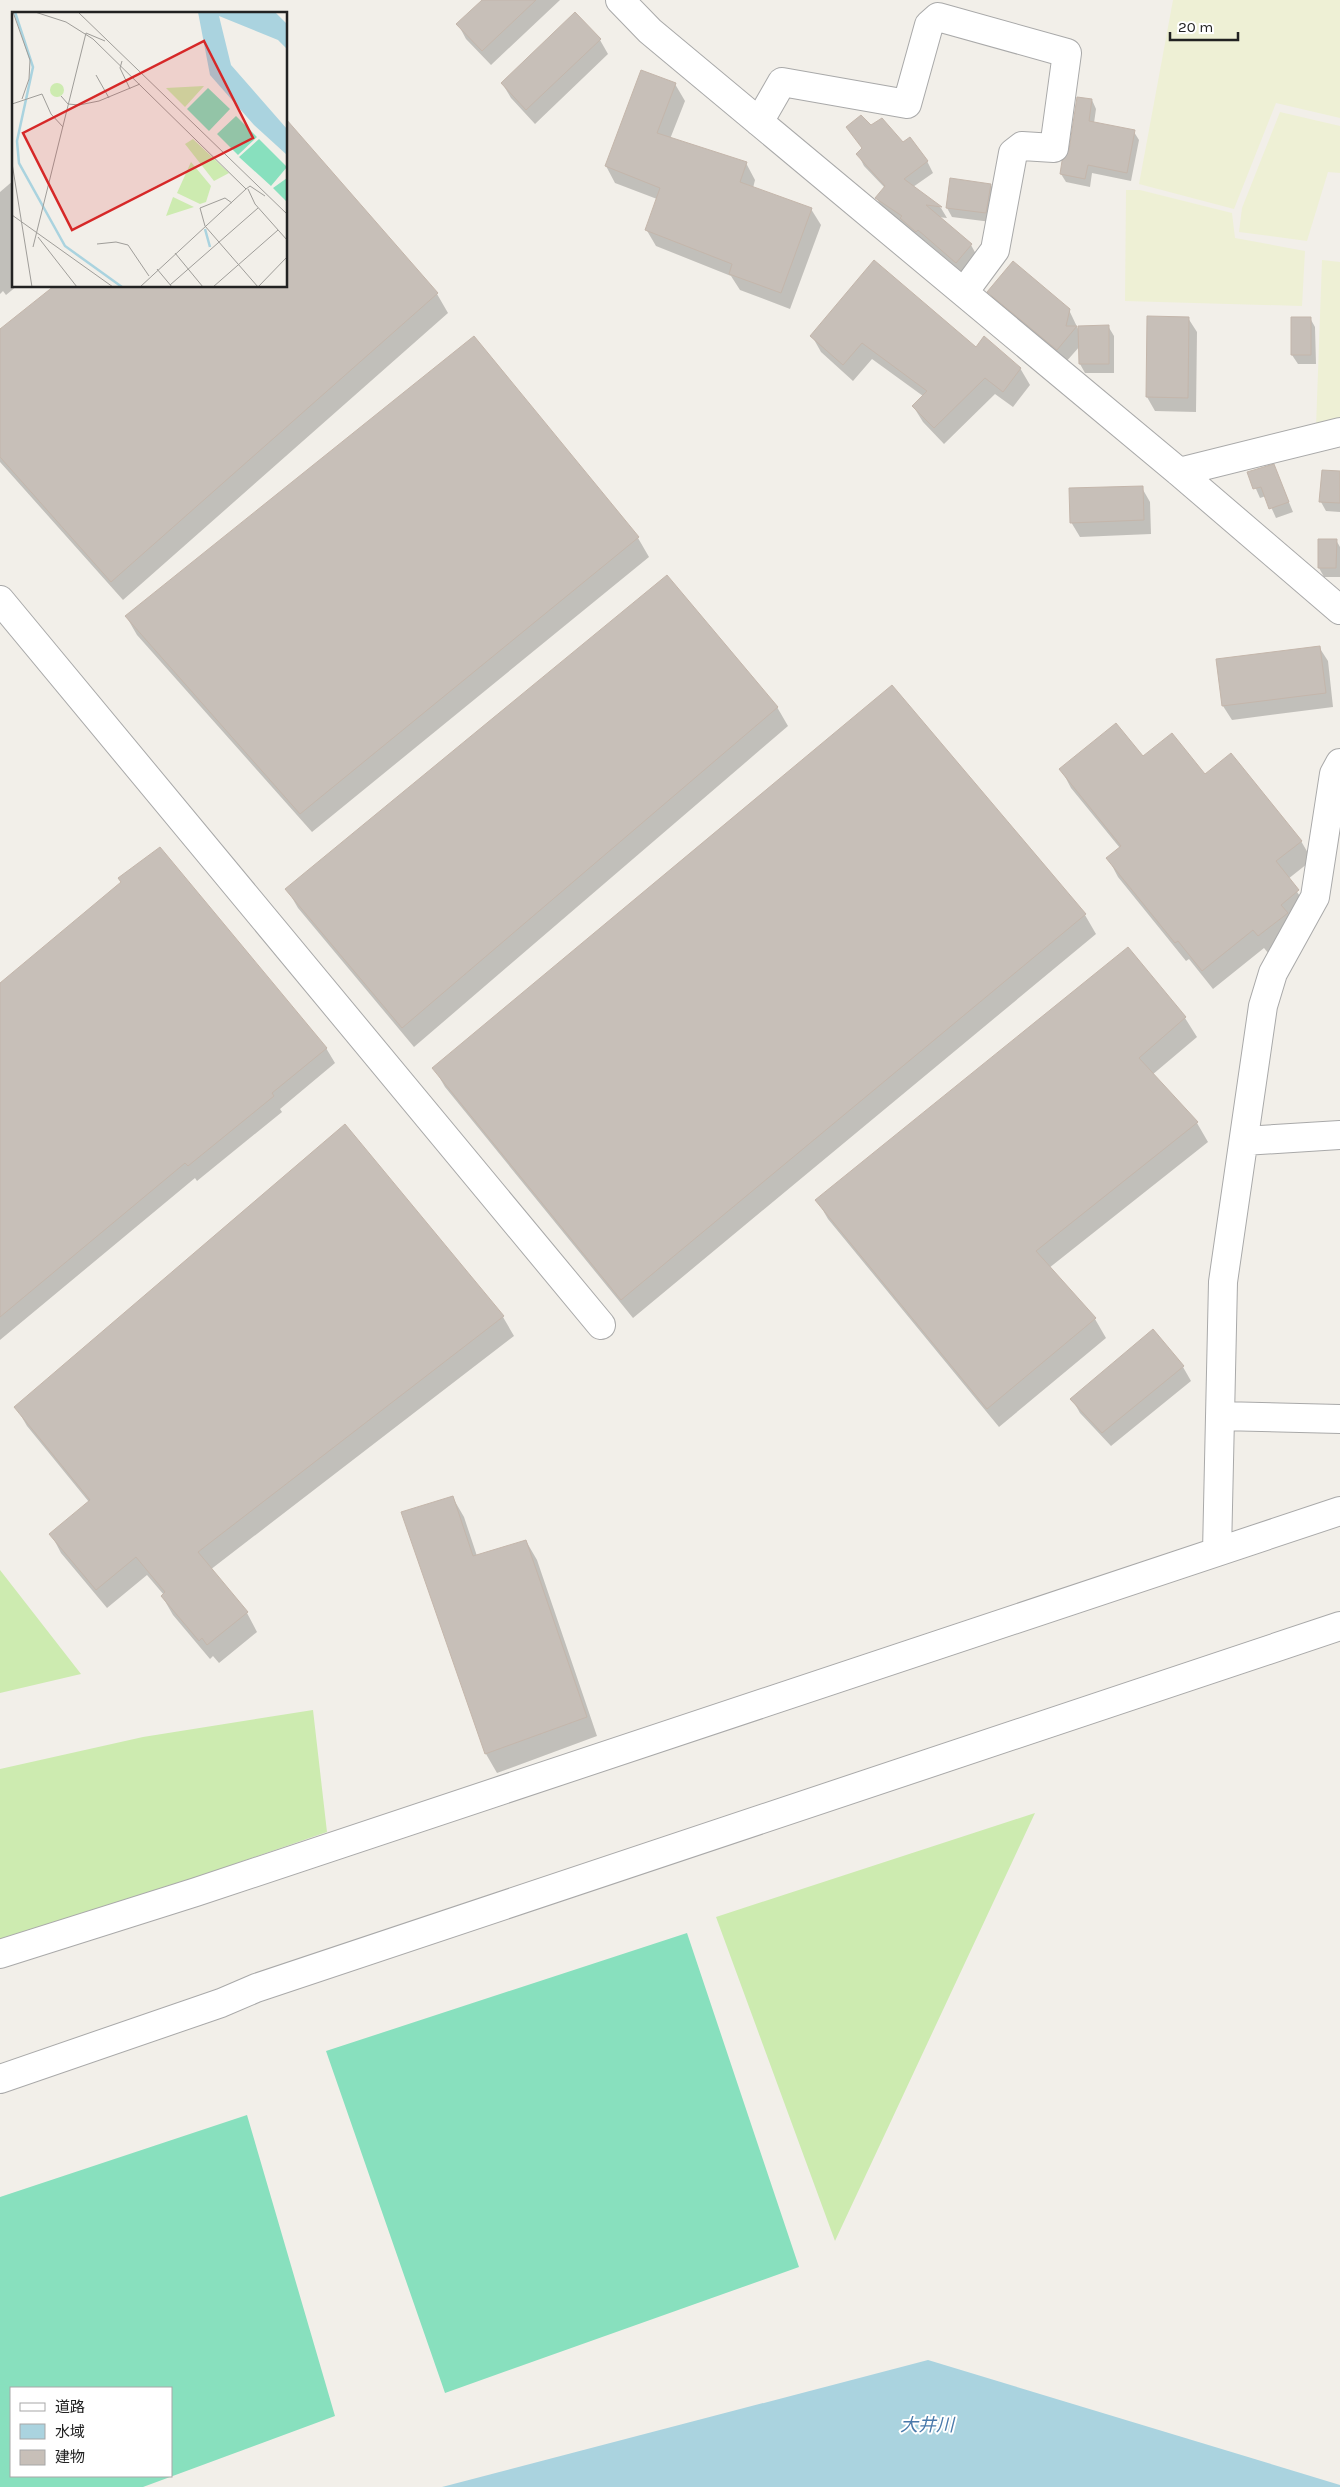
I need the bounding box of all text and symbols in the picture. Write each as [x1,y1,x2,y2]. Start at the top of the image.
scale bar [1170,10,1238,42]
inset map [12,12,288,288]
text: 20 m [1178,18,1213,36]
legend [10,2387,172,2477]
text: 道路 [55,2398,85,2416]
water label: 大井川 [900,2414,956,2436]
text: 水域 [55,2423,85,2441]
text: 建物 [55,2448,85,2466]

